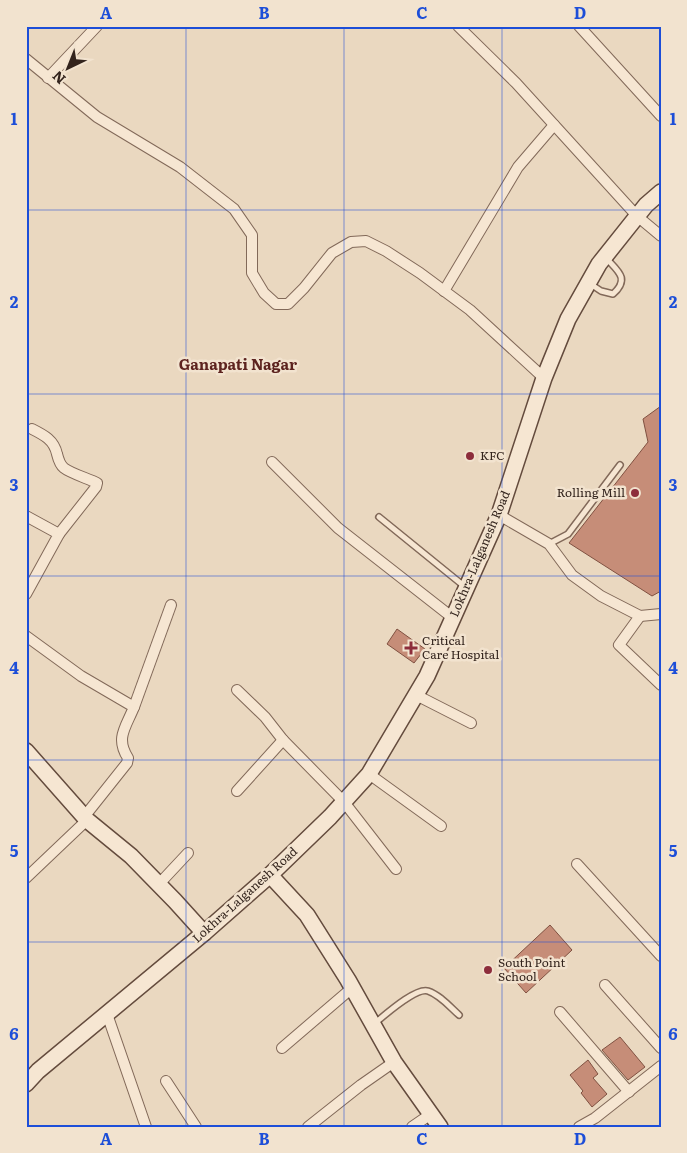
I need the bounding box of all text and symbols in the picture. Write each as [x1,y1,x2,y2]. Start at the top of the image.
text: A [100,0,112,24]
text: B [258,0,270,24]
text: C [416,0,428,24]
text: D [574,0,586,24]
north arrow [42,42,92,92]
text: N [47,67,70,90]
text: 1 [11,106,18,130]
text: 1 [670,106,677,130]
text: 2 [10,289,19,313]
text: 2 [669,289,678,313]
district label: Ganapati Nagar [179,352,297,375]
place label: KFC [480,446,505,464]
marker: KFC [464,450,476,462]
text: 3 [10,472,19,496]
text: 3 [669,472,678,496]
place label: Rolling Mill [557,483,625,501]
street label: Lokhra-Lalganesh Road [444,487,514,620]
marker: Rolling Mill [629,487,641,499]
place label: Critical Care Hospital [422,631,499,663]
marker: Critical Care Hospital [404,641,418,655]
text: 4 [9,655,19,679]
text: 4 [668,655,678,679]
text: 5 [10,838,19,862]
text: 5 [669,838,678,862]
street label: Lokhra-Lalganesh Road [188,842,301,946]
place label: South Point School [498,953,565,985]
marker: South Point School [482,964,494,976]
text: 6 [9,1021,19,1045]
text: 6 [668,1021,678,1045]
text: A [100,1126,112,1150]
text: B [258,1126,270,1150]
text: C [416,1126,428,1150]
text: D [574,1126,586,1150]

